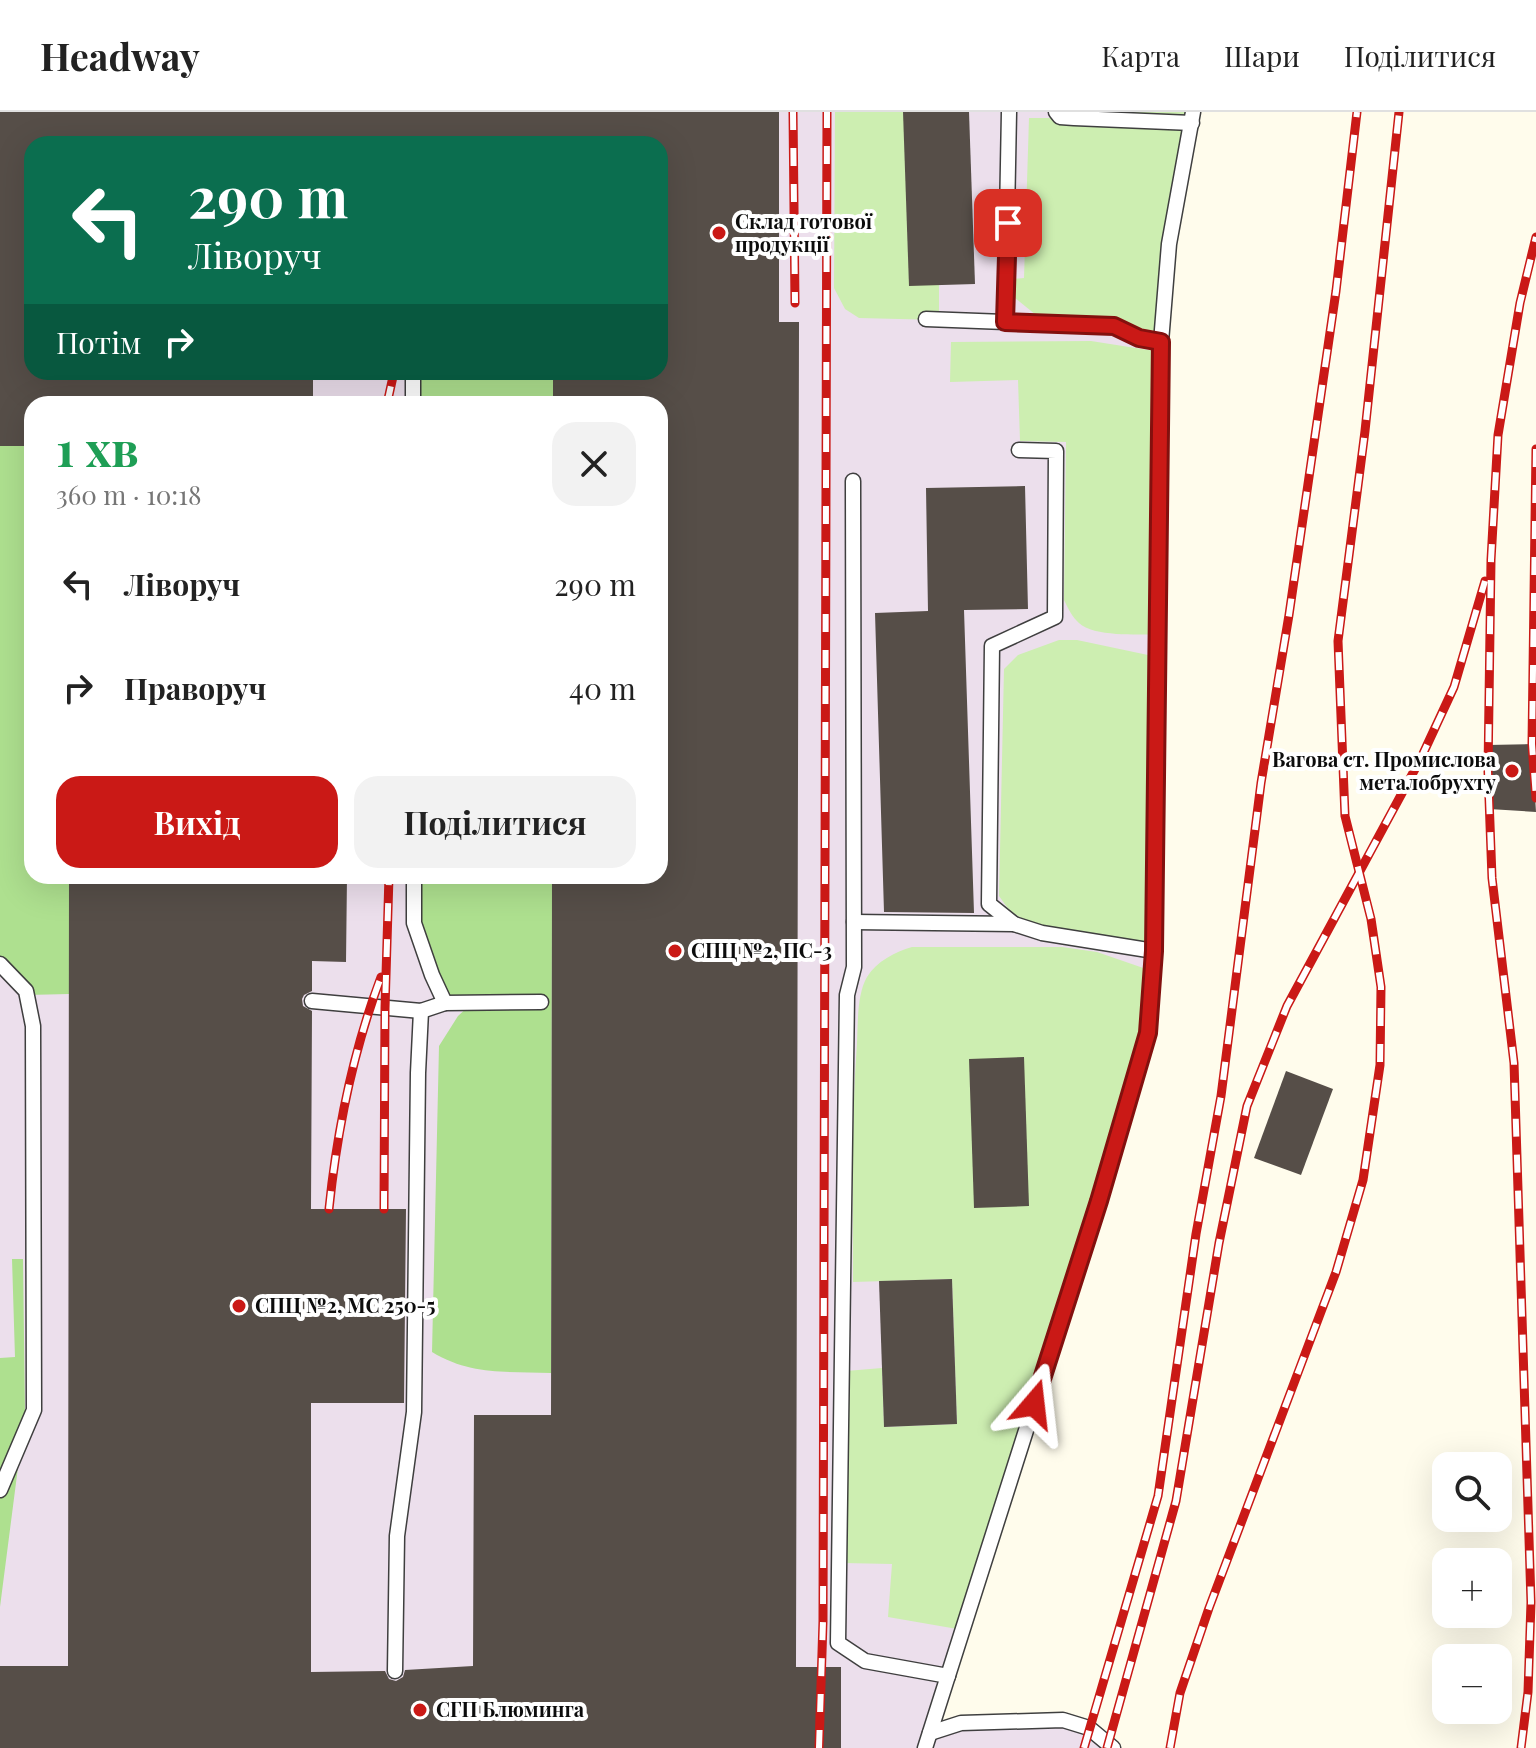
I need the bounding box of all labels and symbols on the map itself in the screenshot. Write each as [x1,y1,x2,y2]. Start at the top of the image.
pin [974,189,1042,257]
place label: Склад готової продукції [735,207,873,257]
marker: Склад готової продукції [710,224,728,242]
place label: Вагова ст. Промислова металобрухту [1272,745,1497,795]
marker: Вагова ст. Промислова металобрухту [1503,762,1521,780]
place label: СПЦ №2, ПС-3 [691,936,832,963]
marker: СПЦ №2, ПС-3 [666,942,684,960]
place label: СПЦ №2, МС 250-5 [255,1291,435,1318]
marker: СПЦ №2, МС 250-5 [230,1297,248,1315]
position arrow [992,1362,1076,1446]
place label: СГП Блюминга [436,1695,585,1722]
marker: СГП Блюминга [411,1701,429,1719]

